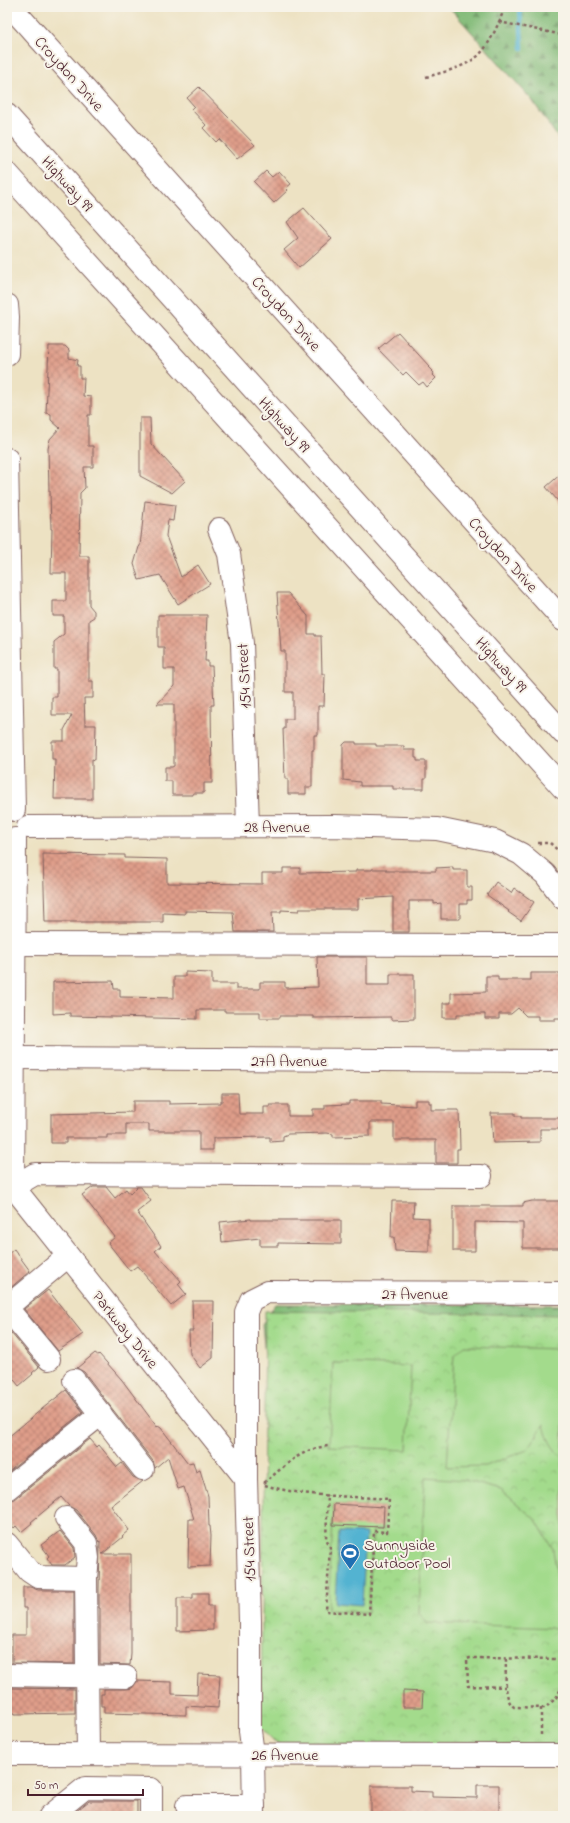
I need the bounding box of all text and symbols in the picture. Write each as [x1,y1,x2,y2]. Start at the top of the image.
street label: Croydon Drive [28,31,109,118]
street label: Highway 99 [35,151,98,218]
street label: Croydon Drive [245,271,326,358]
street label: Highway 99 [252,392,315,459]
street label: Croydon Drive [462,512,543,599]
street label: Highway 99 [469,632,532,699]
street label: 154 Street [231,642,259,709]
street label: 28 Avenue [244,816,311,840]
street label: 27A Avenue [251,1050,328,1074]
street label: 27 Avenue [382,1283,449,1307]
street label: Parkway Drive [85,1286,164,1375]
street label: 154 Street [237,1515,263,1582]
place label: Sunnyside Outdoor Pool [364,1534,451,1576]
sports icon: Sunnyside Outdoor Pool [339,1542,361,1570]
street label: 26 Avenue [252,1744,319,1768]
scale bar [28,1771,143,1797]
text: 50 m [34,1777,58,1795]

